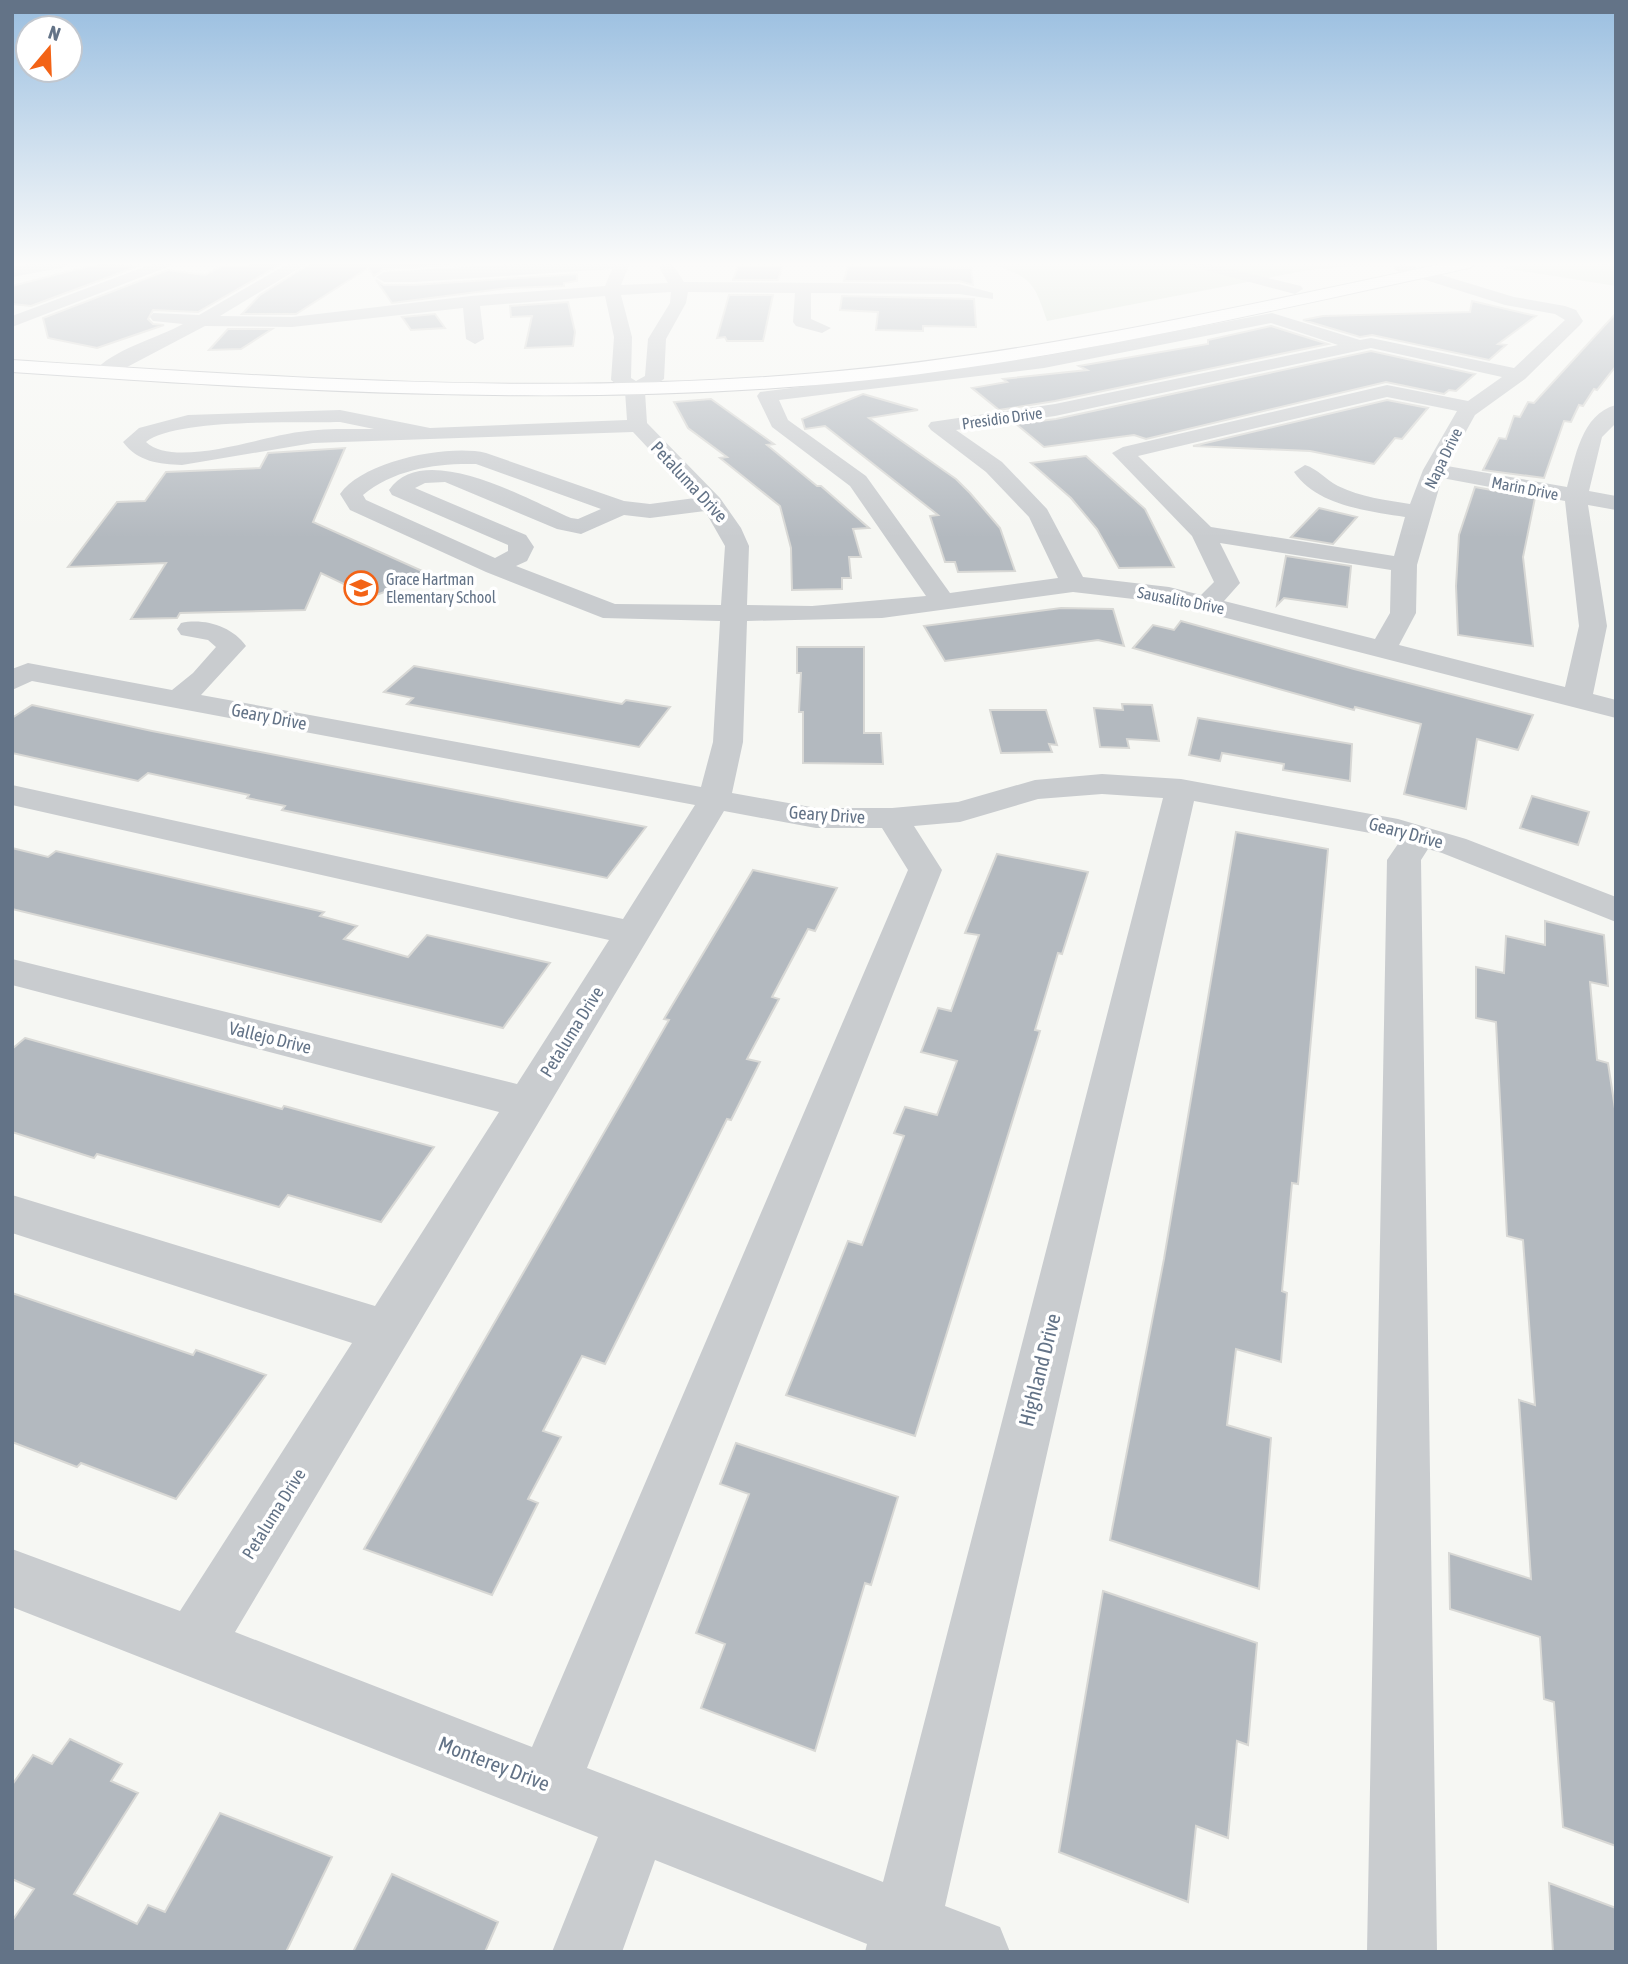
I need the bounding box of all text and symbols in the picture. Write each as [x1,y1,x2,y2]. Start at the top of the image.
north arrow [14,14,84,84]
text: N [46,21,63,45]
street label: Presidio Drive [961,403,1043,433]
street label: Napa Drive [1421,425,1466,492]
street label: Petaluma Drive [647,437,732,526]
street label: Marin Drive [1490,473,1560,503]
school or university icon: Grace Hartman Elementary School [342,569,380,607]
place label: Grace Hartman Elementary School [386,570,497,607]
street label: Sausalito Drive [1136,583,1226,617]
street label: Geary Drive [230,699,309,734]
street label: Geary Drive [788,801,866,828]
street label: Geary Drive [1367,813,1446,853]
street label: Petaluma Drive [535,983,608,1081]
street label: Vallejo Drive [227,1017,314,1058]
street label: Highland Drive [1013,1311,1065,1429]
street label: Petaluma Drive [237,1465,310,1563]
street label: Monterey Drive [435,1731,553,1795]

